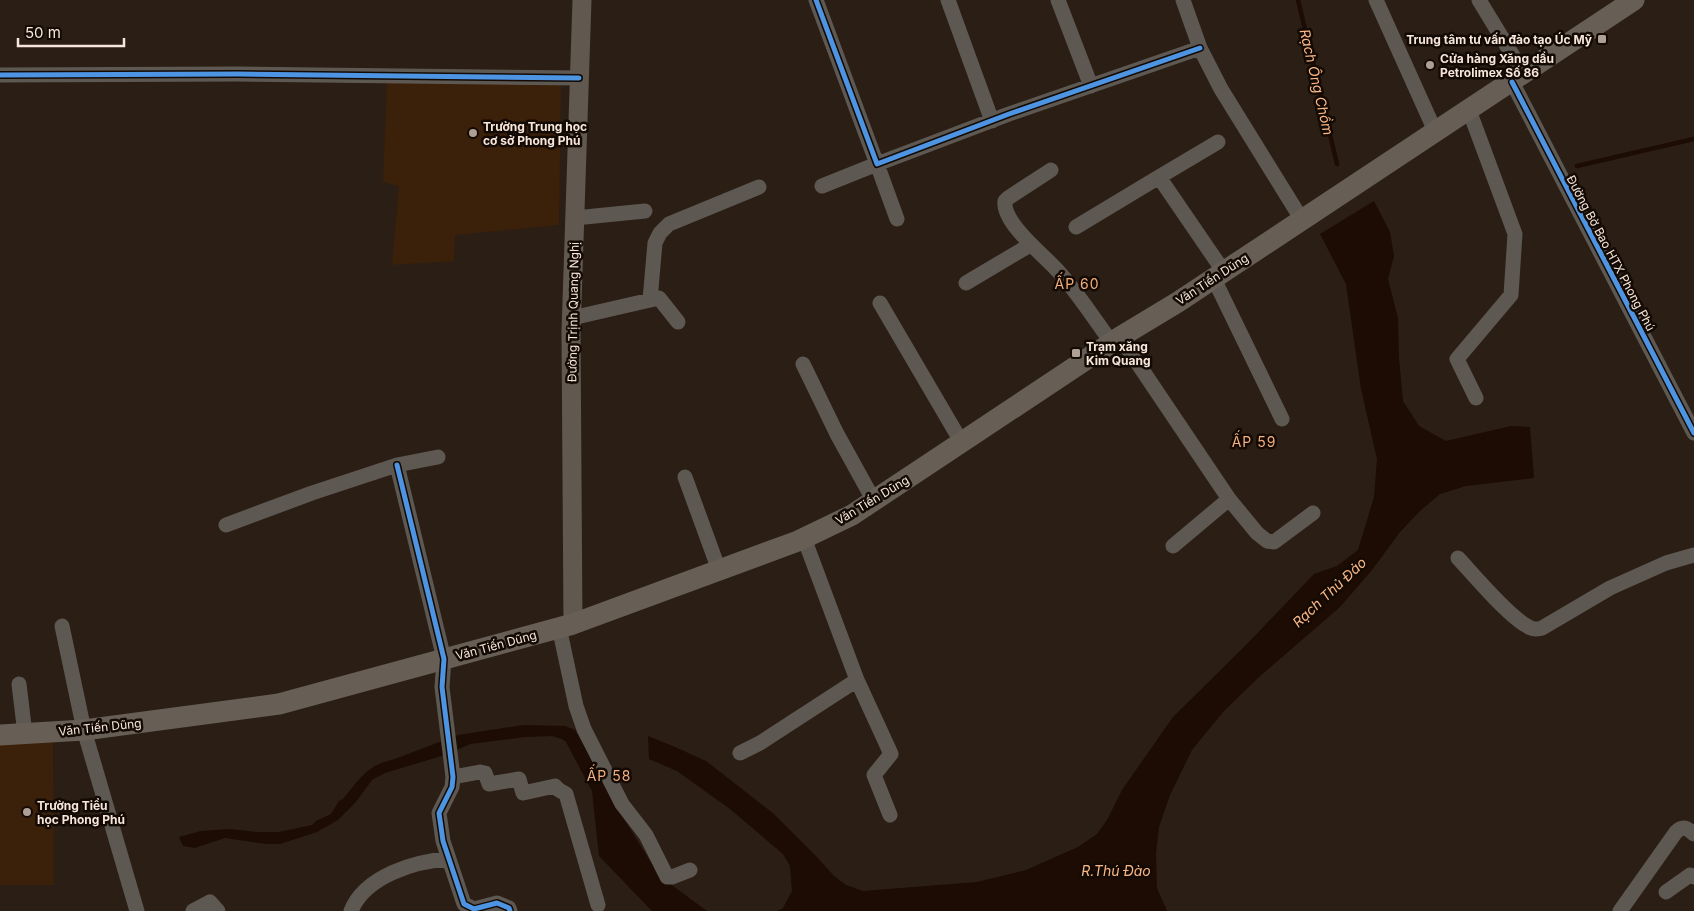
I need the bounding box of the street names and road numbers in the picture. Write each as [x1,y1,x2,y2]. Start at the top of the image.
street label: Đường Bờ Bao HTX Phong Phú [1564,173,1658,333]
street label: Đường Trịnh Quang Nghị [564,242,582,382]
street label: Văn Tiến Dũng [1173,250,1251,308]
street label: Văn Tiến Dũng [832,472,912,528]
street label: Văn Tiến Dũng [454,627,538,663]
street label: Văn Tiến Dũng [58,715,142,739]

